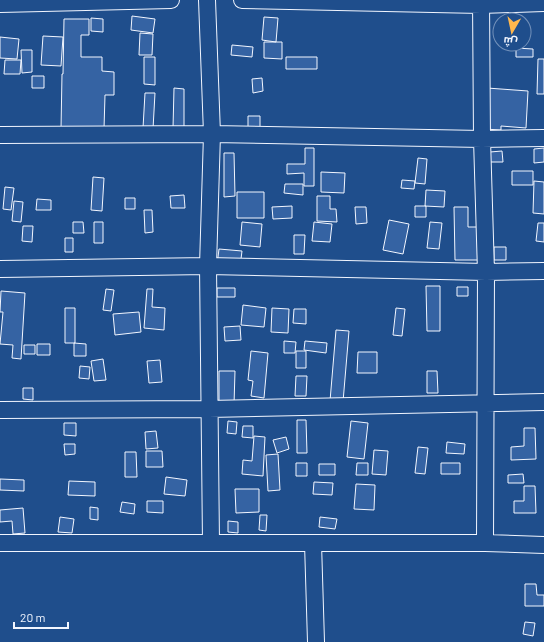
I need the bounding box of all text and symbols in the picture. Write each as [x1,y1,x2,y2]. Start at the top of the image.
north arrow [492,12,532,52]
text: ش [502,34,519,50]
scale bar [14,604,68,630]
text: 20 m [20,610,46,624]

